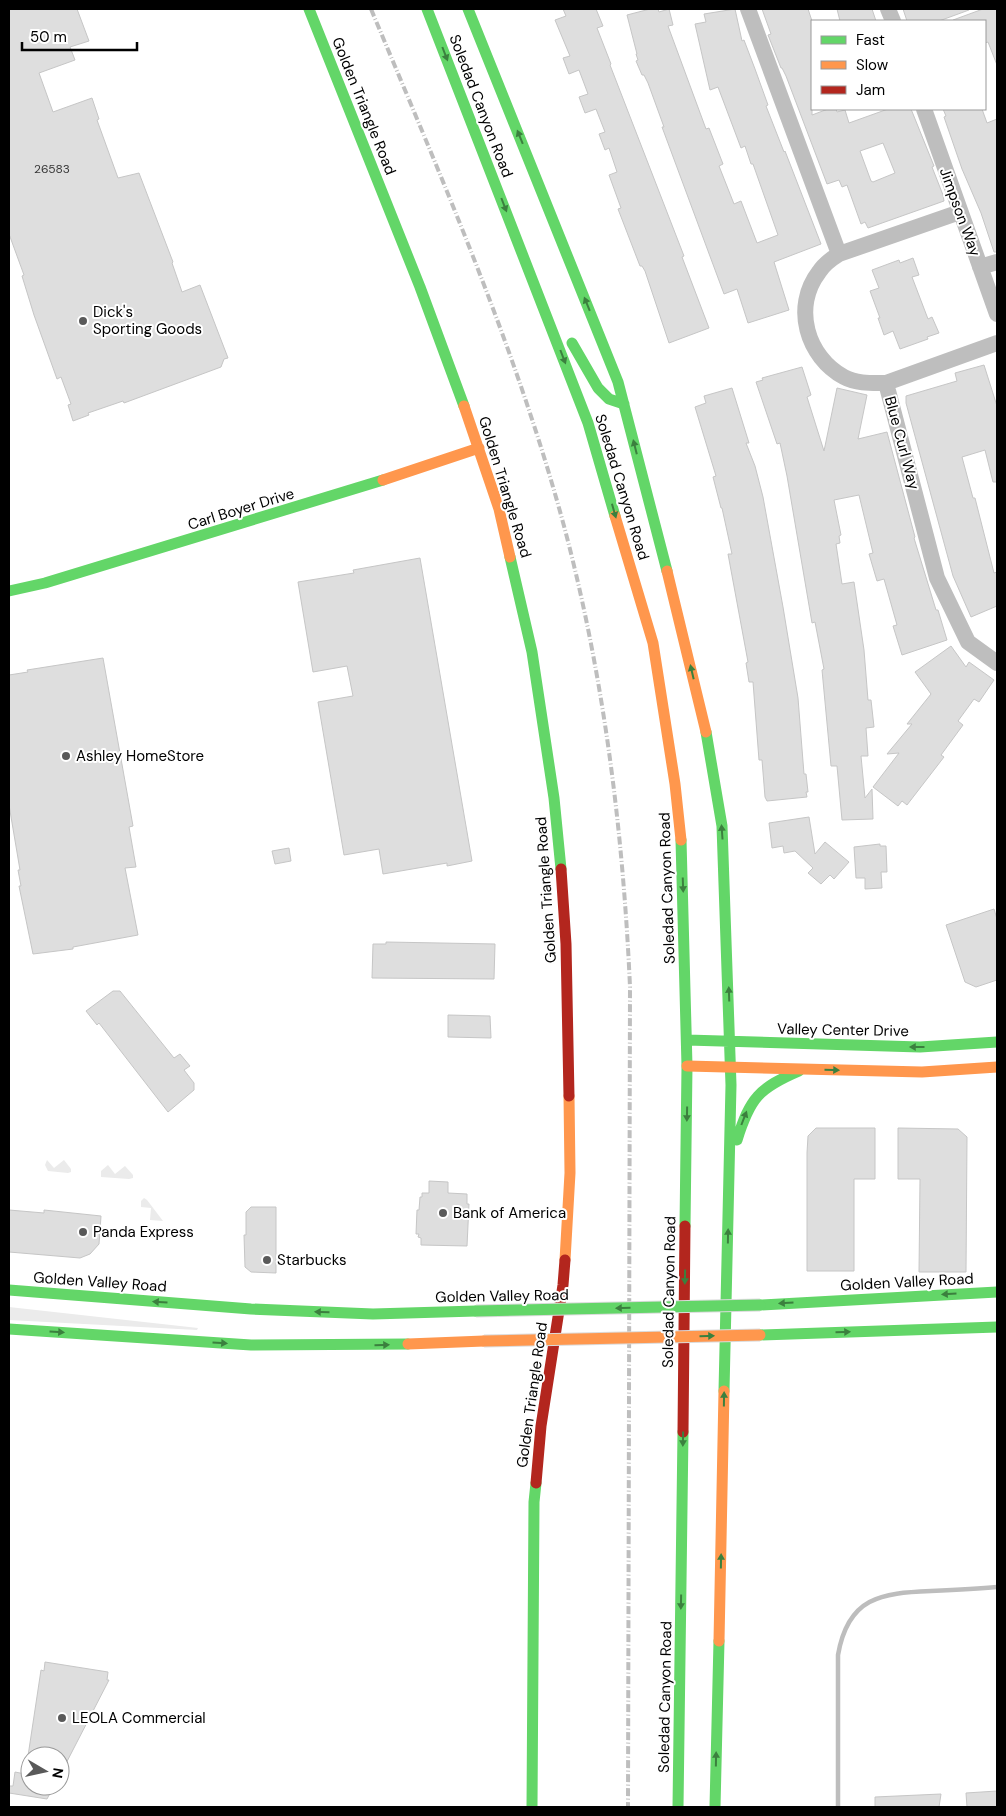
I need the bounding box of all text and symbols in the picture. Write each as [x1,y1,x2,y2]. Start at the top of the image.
scale bar [22,20,138,52]
legend [811,20,986,110]
text: 50 m [30,27,67,47]
text: Fast [856,30,885,50]
street label: Soledad Canyon Road [444,32,518,180]
street label: Golden Triangle Road [327,34,401,178]
one-way arrow [441,47,449,62]
text: Slow [856,55,889,75]
text: Jam [856,80,885,100]
one-way arrow [515,130,523,144]
house number: 26583 [34,161,70,177]
street label: Jimpson Way [935,165,986,260]
one-way arrow [501,198,508,213]
one-way arrow [582,297,590,311]
place label: Dick's Sporting Goods [93,302,202,339]
marker: Dick's Sporting Goods [77,315,89,327]
one-way arrow [560,350,568,364]
street label: Blue Curl Way [880,394,924,492]
street label: Soledad Canyon Road [590,412,654,562]
street label: Golden Triangle Road [474,414,536,560]
one-way arrow [631,439,639,454]
street label: Carl Boyer Drive [185,483,297,535]
one-way arrow [611,504,619,519]
one-way arrow [688,664,696,679]
place label: Ashley HomeStore [76,746,204,766]
marker: Ashley HomeStore [60,750,72,762]
street label: Soledad Canyon Road [654,812,680,964]
street label: Golden Triangle Road [531,816,561,964]
one-way arrow [718,823,726,839]
one-way arrow [679,877,687,893]
one-way arrow [724,986,732,1002]
street label: Valley Center Drive [777,1019,909,1041]
one-way arrow [908,1043,924,1051]
one-way arrow [825,1066,841,1074]
one-way arrow [683,1107,691,1123]
one-way arrow [740,1110,748,1125]
place label: Bank of America [453,1203,566,1223]
marker: Bank of America [437,1207,449,1219]
street label: Soledad Canyon Road [658,1216,680,1368]
place label: Panda Express [93,1222,194,1242]
marker: Panda Express [77,1226,89,1238]
one-way arrow [724,1228,732,1244]
place label: Starbucks [277,1250,347,1270]
marker: Starbucks [261,1254,273,1266]
street label: Golden Valley Road [33,1267,167,1297]
one-way arrow [681,1269,689,1285]
street label: Golden Valley Road [840,1269,974,1295]
street label: Golden Valley Road [435,1285,569,1307]
one-way arrow [940,1291,956,1299]
one-way arrow [152,1298,168,1306]
one-way arrow [778,1300,794,1308]
one-way arrow [615,1304,631,1312]
one-way arrow [314,1307,330,1315]
street label: Golden Triangle Road [512,1321,552,1469]
one-way arrow [836,1328,852,1336]
one-way arrow [50,1329,66,1337]
one-way arrow [700,1332,716,1340]
one-way arrow [212,1339,228,1347]
one-way arrow [374,1340,390,1348]
one-way arrow [720,1390,728,1406]
one-way arrow [679,1432,687,1448]
one-way arrow [717,1553,725,1569]
one-way arrow [677,1594,685,1610]
street label: Soledad Canyon Road [654,1621,676,1773]
place label: LEOLA Commercial [72,1708,206,1728]
marker: LEOLA Commercial [56,1712,68,1724]
north arrow [20,1746,70,1796]
one-way arrow [713,1750,721,1766]
text: N [48,1767,68,1779]

